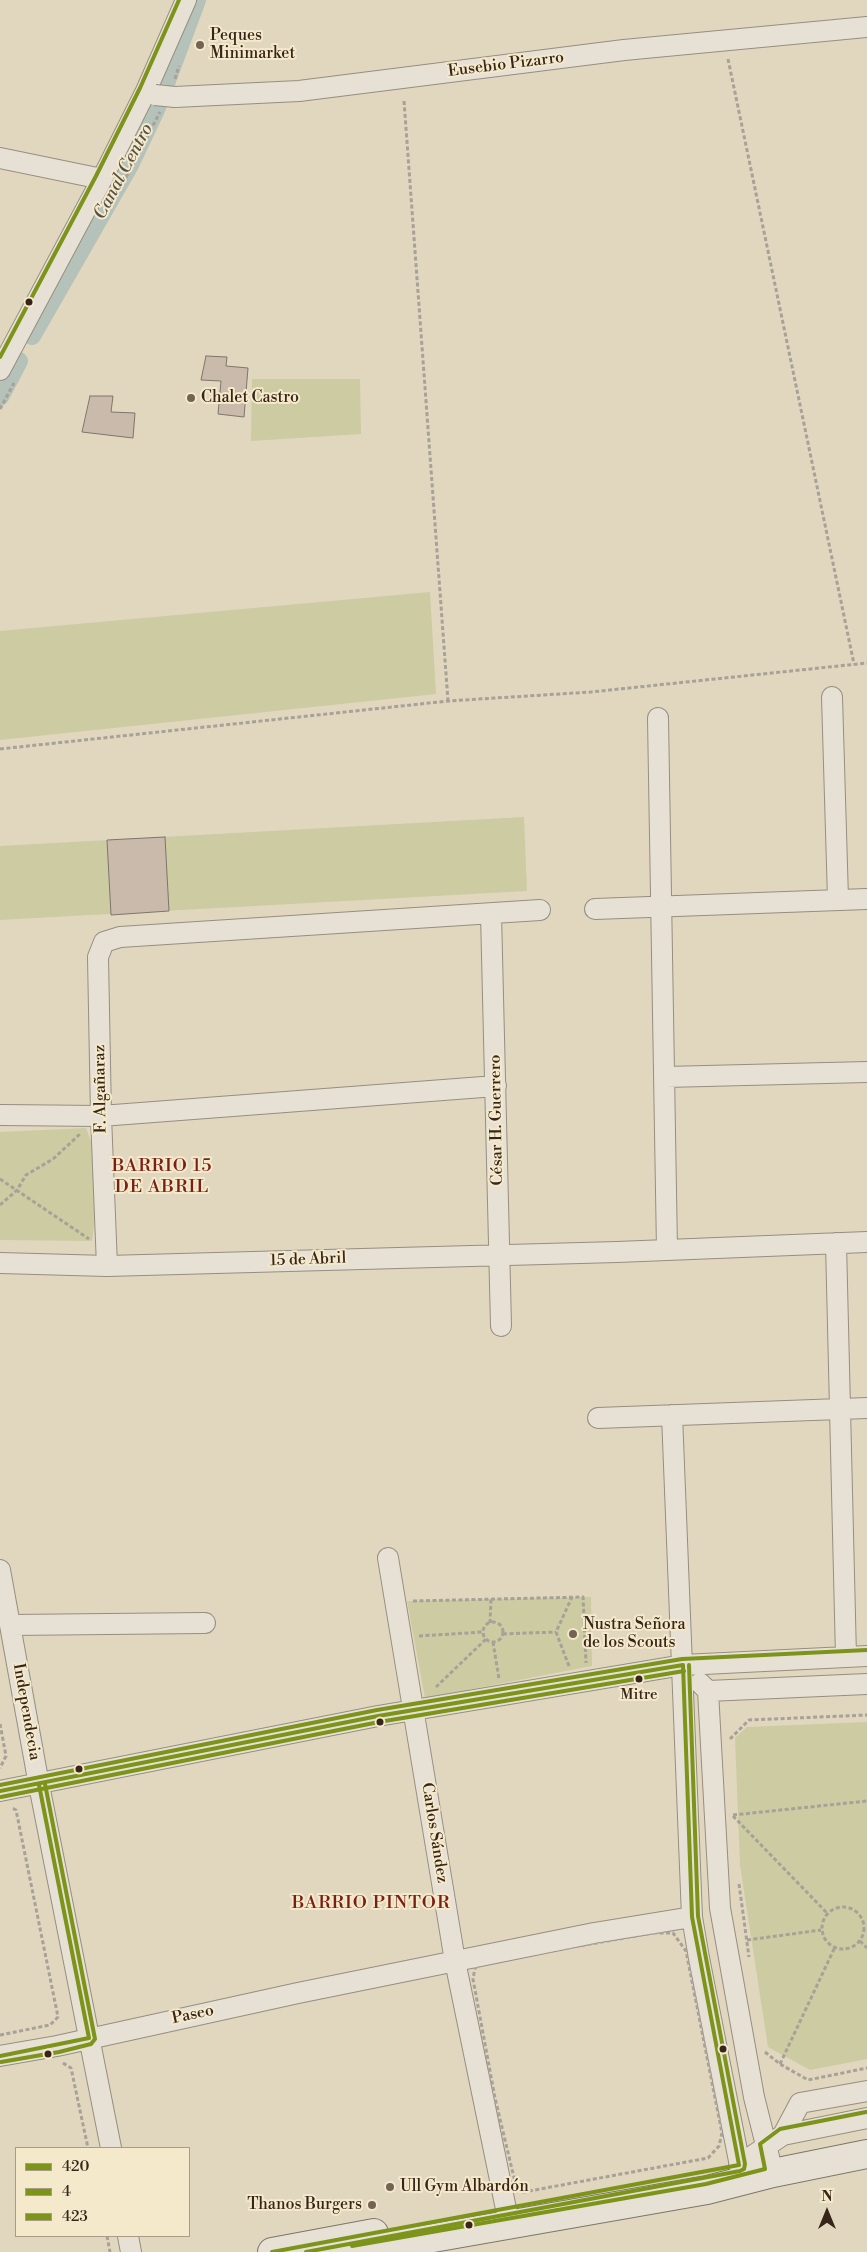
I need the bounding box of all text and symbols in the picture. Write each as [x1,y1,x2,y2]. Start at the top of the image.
place label: Peques Minimarket [210,26,295,64]
marker: Peques Minimarket [194,39,206,51]
street label: Eusebio Pizarro [447,48,565,82]
water label: Canal Centro [90,120,158,224]
unlabelled marker [24,297,34,307]
place label: Chalet Castro [201,388,299,408]
marker: Chalet Castro [185,392,197,404]
street label: F. Algañaraz [91,1045,111,1133]
street label: César H. Guerrero [486,1054,508,1186]
district label: BARRIO 15 DE ABRIL [111,1156,213,1198]
street label: 15 de Abril [269,1249,347,1271]
place label: Nustra Señora de los Scouts [583,1615,686,1653]
marker: Nustra Señora de los Scouts [567,1628,579,1640]
street label: Independecia [8,1662,44,1762]
marker: Mitre [634,1674,644,1684]
place label: Mitre [620,1686,658,1704]
unlabelled marker [375,1717,385,1727]
unlabelled marker [74,1764,84,1774]
street label: Carlos Sández [417,1781,451,1885]
district label: BARRIO PINTOR [290,1893,452,1915]
street label: Paseo [170,2001,216,2029]
unlabelled marker [718,2044,728,2054]
unlabelled marker [43,2049,53,2059]
legend [15,2147,190,2237]
text: 420 [62,2157,89,2176]
place label: Ull Gym Albardón [400,2177,529,2197]
marker: Ull Gym Albardón [384,2181,396,2193]
text: 4 [62,2182,71,2201]
north arrow [802,2187,852,2237]
text: N [821,2188,833,2206]
place label: Thanos Burgers [247,2195,362,2215]
marker: Thanos Burgers [366,2199,378,2211]
text: 423 [62,2207,88,2226]
unlabelled marker [464,2220,474,2230]

